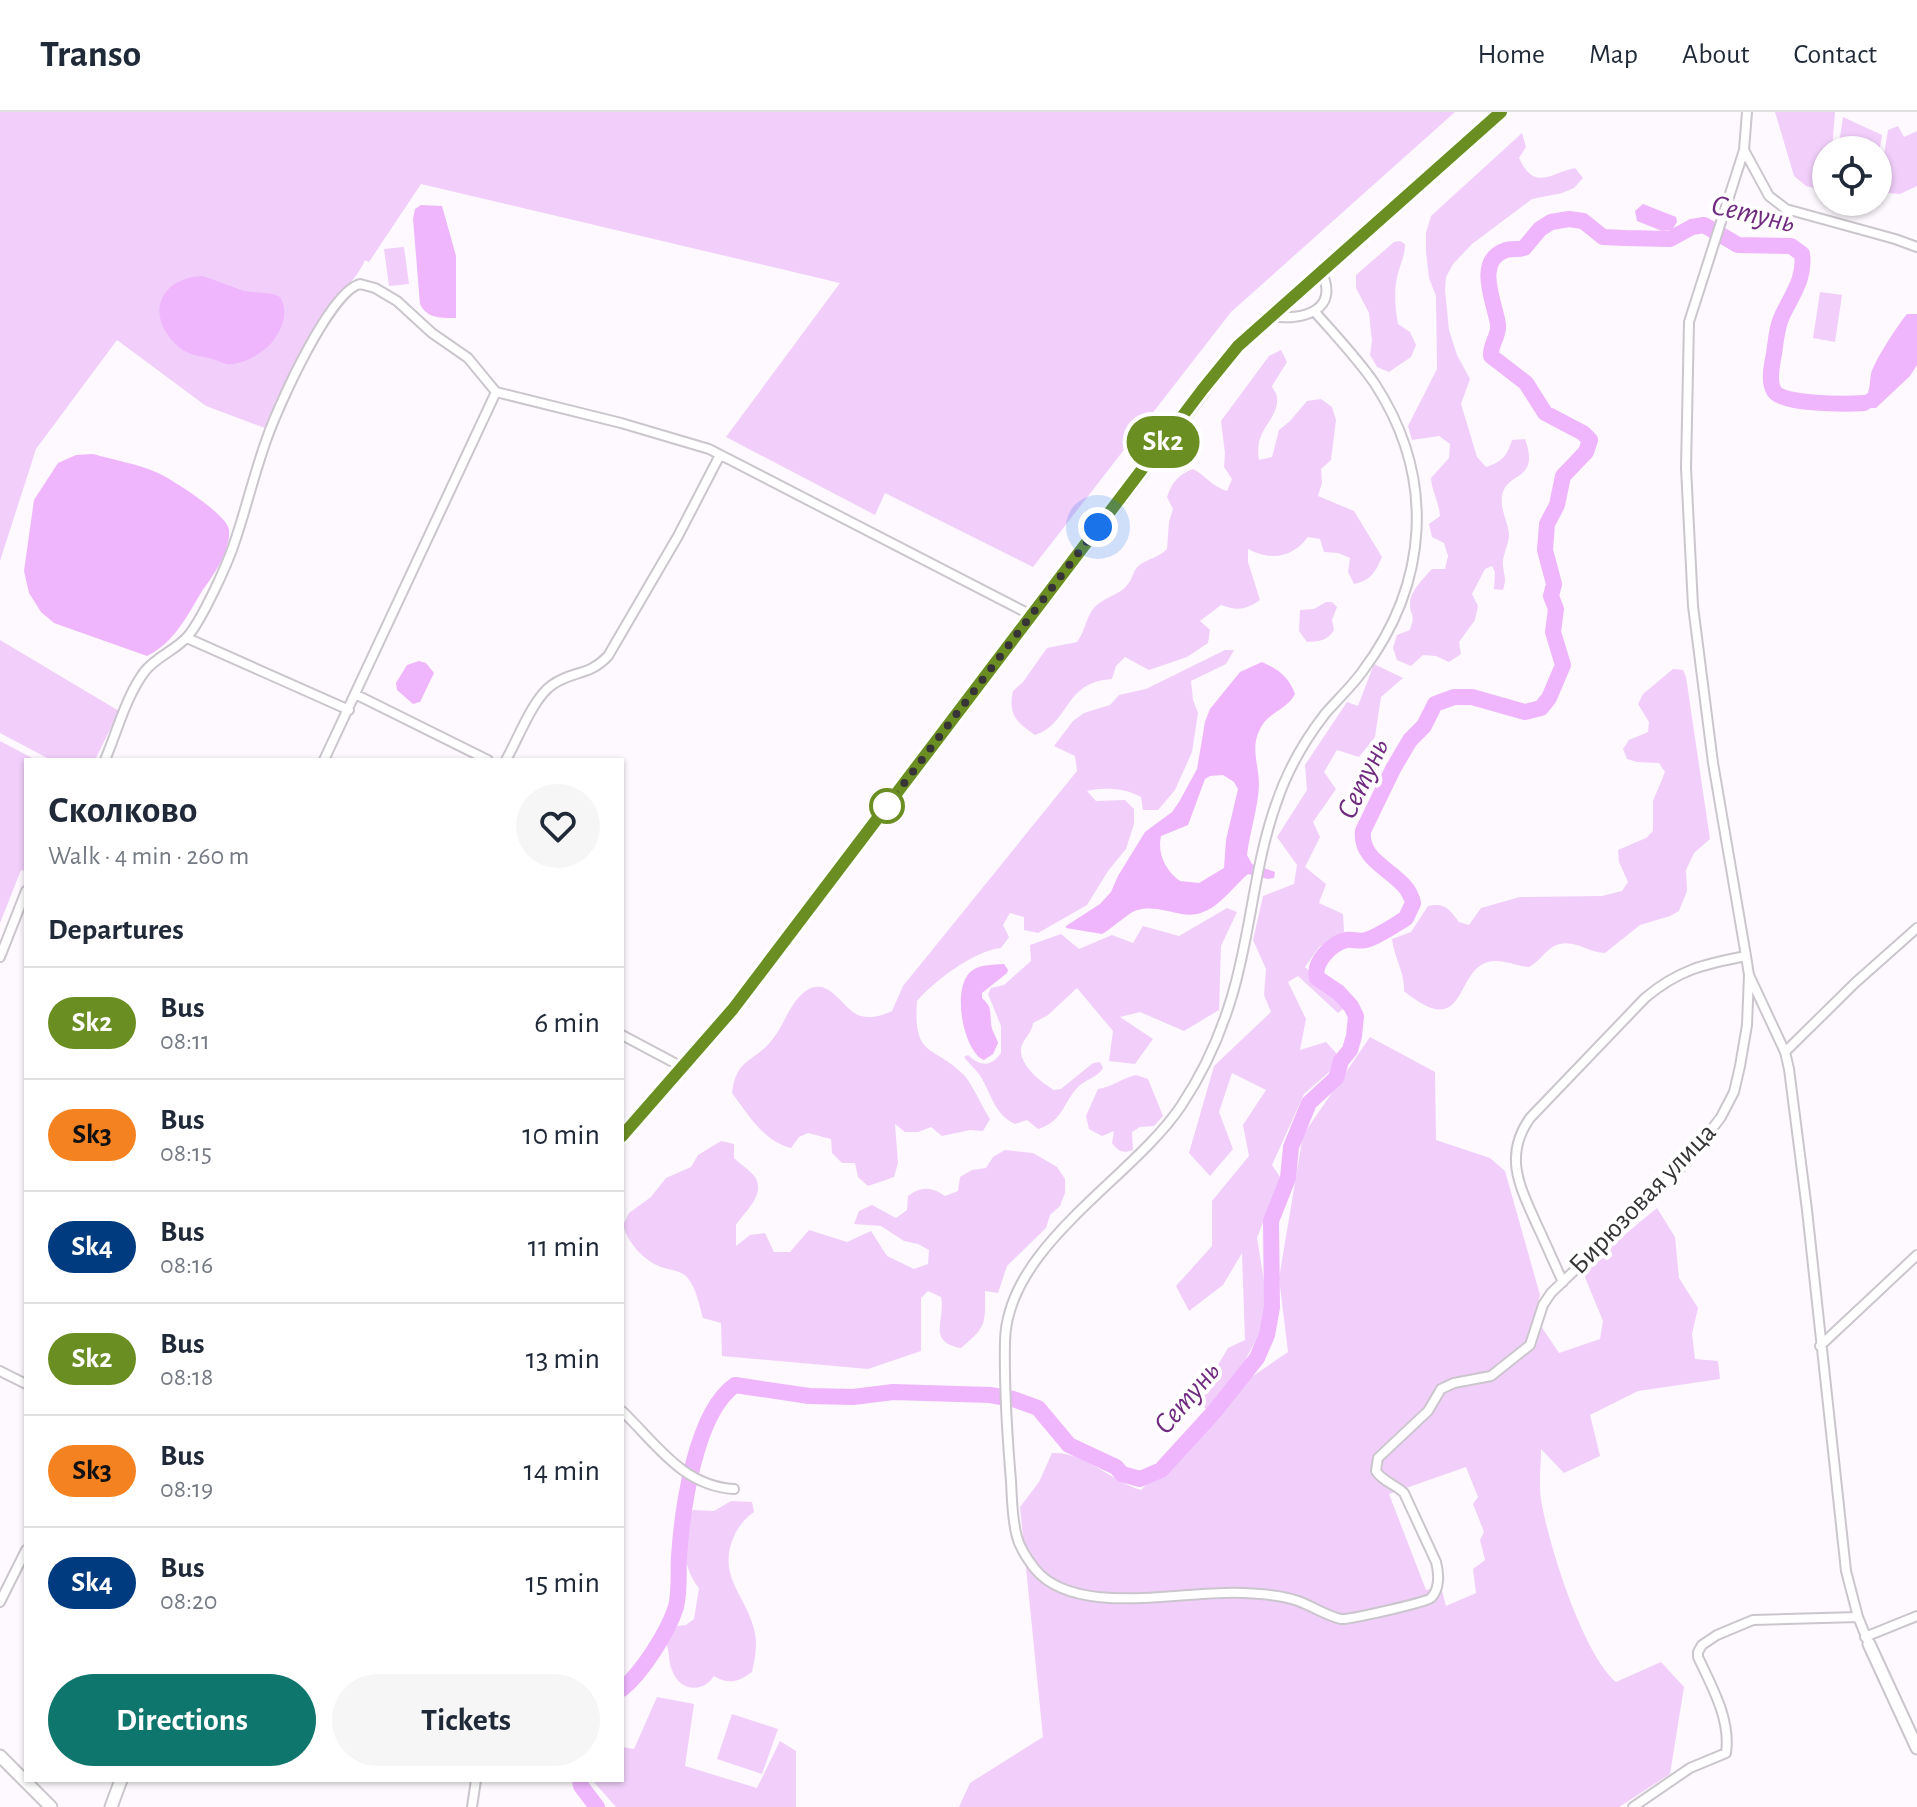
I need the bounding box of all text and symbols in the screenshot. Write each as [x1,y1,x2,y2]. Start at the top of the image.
text: Transo [40,36,141,74]
text: Home [1478,41,1545,69]
text: Map [1589,41,1638,69]
text: About [1682,41,1750,69]
text: Contact [1794,41,1877,69]
map controls [1812,136,1892,216]
button: locate [1812,136,1892,216]
water label: Сетунь [1708,190,1798,238]
line badge: Sk2 [1117,416,1209,468]
text: Sk2 [1143,428,1183,456]
your location [1078,507,1118,547]
water label: Сетунь [1331,734,1395,824]
button: heart [516,784,600,868]
unlabelled marker [870,789,904,823]
text: Сколково [48,792,197,830]
text: Walk · 4 min · 260 m [48,843,249,869]
text: Departures [48,915,184,945]
text: Bus [160,993,205,1023]
text: 6 min [534,1008,600,1038]
text: Sk2 [72,1009,112,1037]
text: 08:11 [160,1028,210,1054]
text: Bus [160,1105,205,1135]
street label: Бирюзовая улица [1564,1118,1722,1280]
text: 10 min [522,1120,600,1150]
text: Sk3 [72,1121,112,1149]
text: 08:15 [160,1140,212,1166]
text: Bus [160,1217,205,1247]
text: 11 min [528,1232,600,1262]
text: Sk4 [71,1233,113,1261]
text: 08:16 [160,1252,213,1278]
text: Bus [160,1329,205,1359]
text: 13 min [526,1344,600,1374]
text: Sk2 [72,1345,112,1373]
water label: Сетунь [1148,1356,1226,1440]
text: 08:18 [160,1364,213,1390]
text: Bus [160,1441,205,1471]
text: 14 min [524,1456,600,1486]
text: Sk3 [72,1457,112,1485]
text: 08:19 [160,1476,213,1502]
text: Bus [160,1553,205,1583]
text: 15 min [525,1568,600,1598]
text: Sk4 [71,1569,113,1597]
text: 08:20 [160,1588,218,1614]
button: Directions [48,1674,316,1766]
button: Tickets [332,1674,600,1766]

